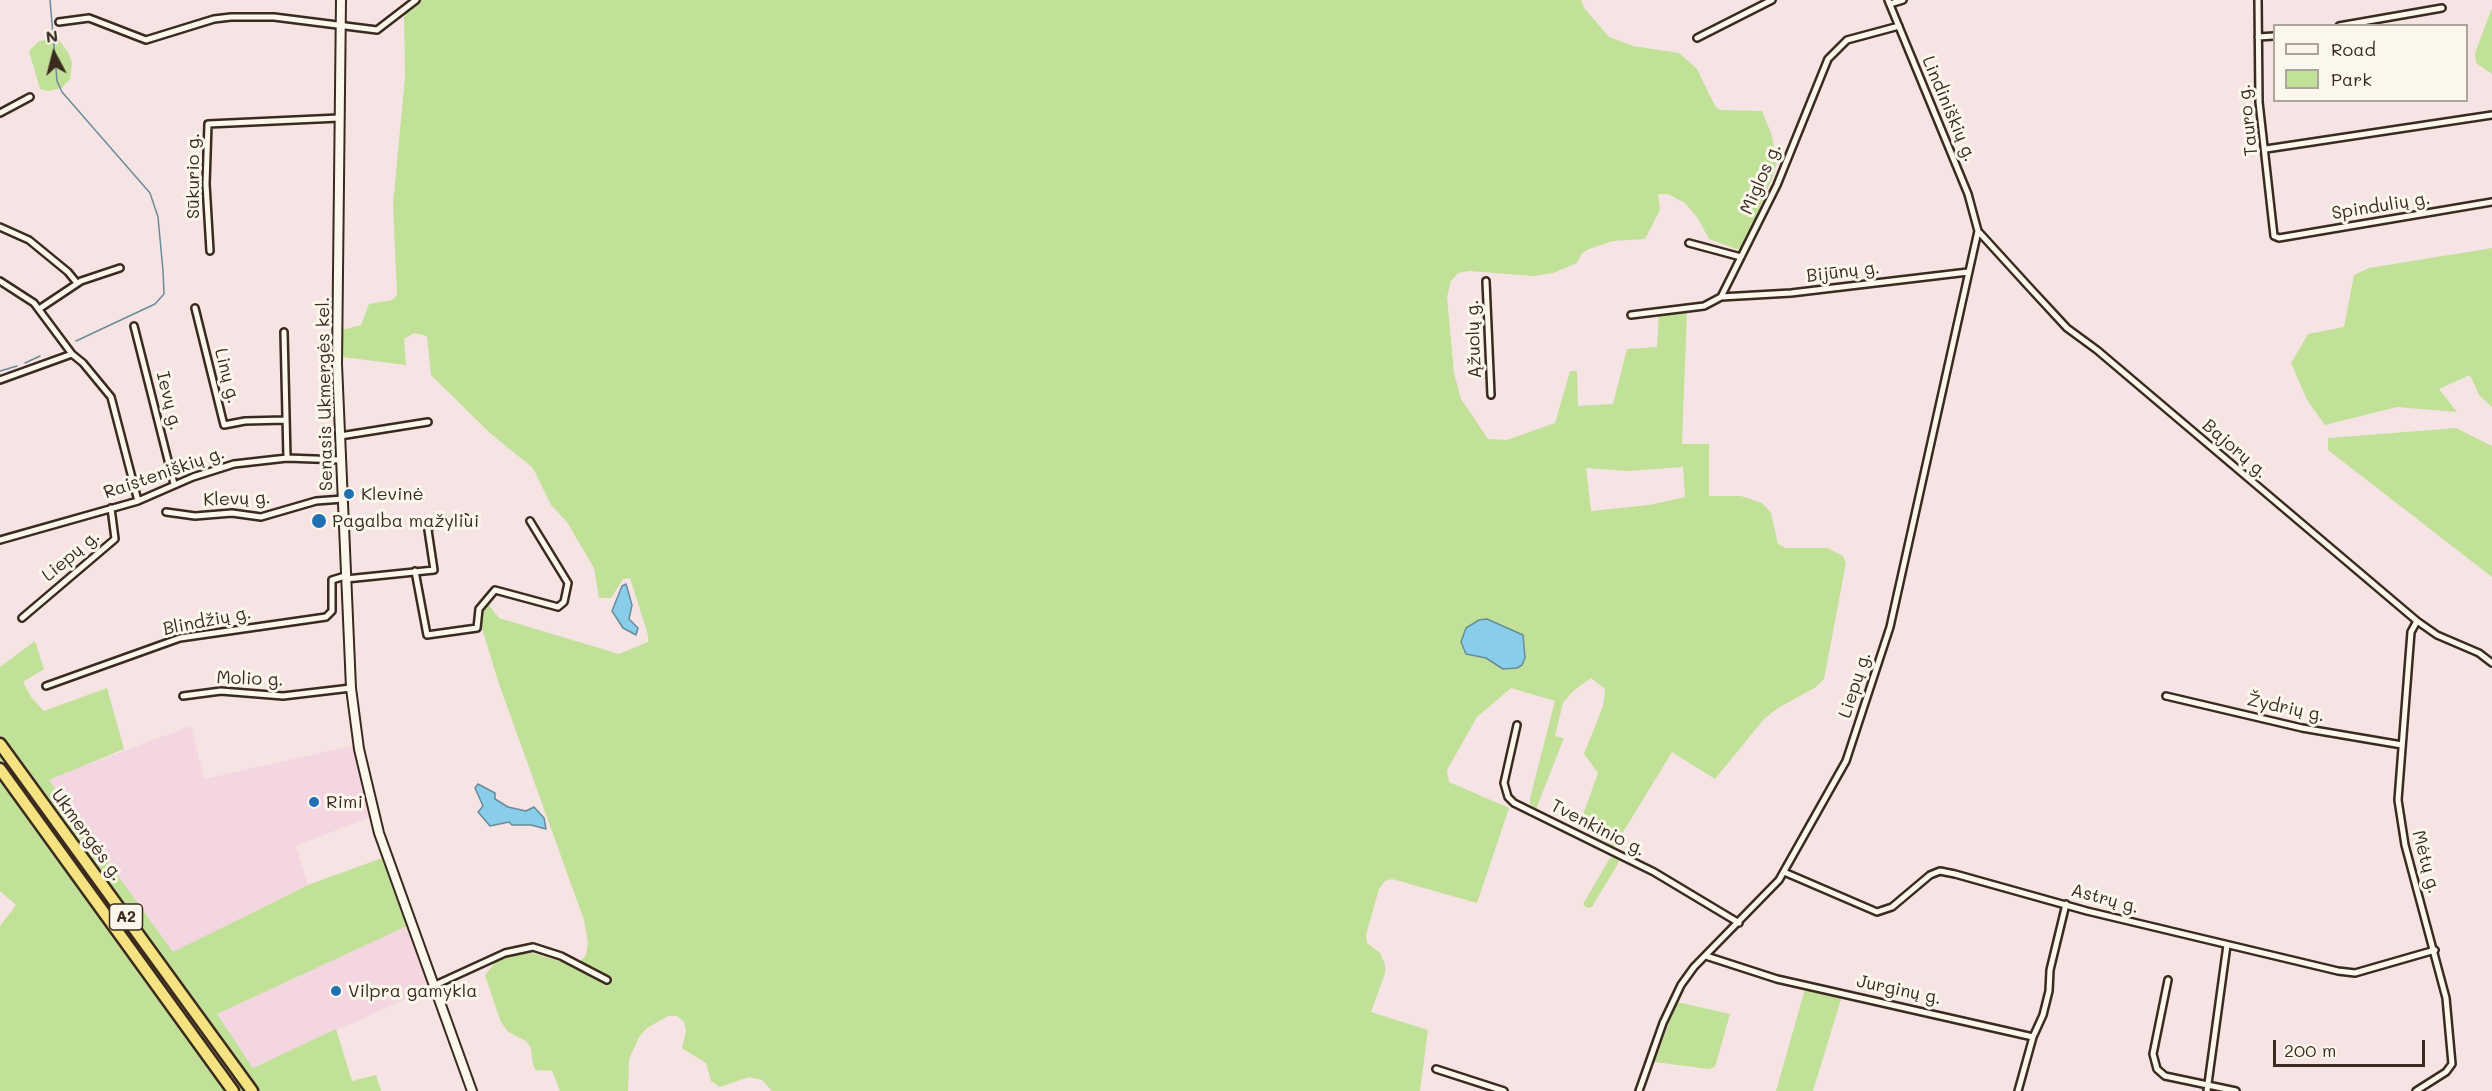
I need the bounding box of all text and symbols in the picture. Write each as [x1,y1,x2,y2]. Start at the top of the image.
north arrow [24,24,84,84]
text: N [44,24,59,47]
legend [2273,24,2468,102]
text: Road [2331,37,2376,61]
street label: Lindiniškių g. [1917,53,1981,165]
text: Park [2331,67,2372,91]
street label: Tauro g. [2233,83,2263,157]
street label: Sūkurio g. [182,133,204,219]
street label: Miglos g. [1736,140,1786,218]
street label: Spindulių g. [2330,188,2432,224]
street label: Bijūnų g. [1805,257,1881,287]
street label: Senasis Ukmergės kel. [313,297,337,491]
street label: Ąžuolų g. [1462,299,1486,379]
street label: Linų g. [210,346,244,406]
street label: Ievų g. [151,369,187,433]
street label: Bajorų g. [2198,415,2272,483]
street label: Raisteniškių g. [101,442,227,504]
place label: Klevinė [361,483,424,505]
street label: Klevų g. [203,487,271,511]
marker: Klevinė [342,487,356,501]
place label: Pagalba mažyliui [332,510,479,532]
marker: Pagalba mažyliui [310,512,328,530]
street label: Liepų g. [38,526,104,586]
street label: Blindžių g. [161,602,253,640]
street label: Liepų g. [1834,649,1876,721]
street label: Molio g. [216,667,284,691]
street label: Žydrių g. [2245,689,2327,727]
street label: Ukmergės g. [46,785,128,885]
place label: Rimi [326,791,363,813]
marker: Rimi [307,795,321,809]
street label: Tvenkinio g. [1547,795,1649,861]
street label: Mėtų g. [2407,828,2445,896]
street label: Astrų g. [2069,880,2141,918]
road number: A2 [110,904,142,930]
street label: Jurginų g. [1855,970,1943,1010]
place label: Vilpra gamykla [348,980,477,1002]
marker: Vilpra gamykla [329,984,343,998]
scale bar [2276,1028,2428,1066]
text: 200 m [2284,1038,2336,1062]

